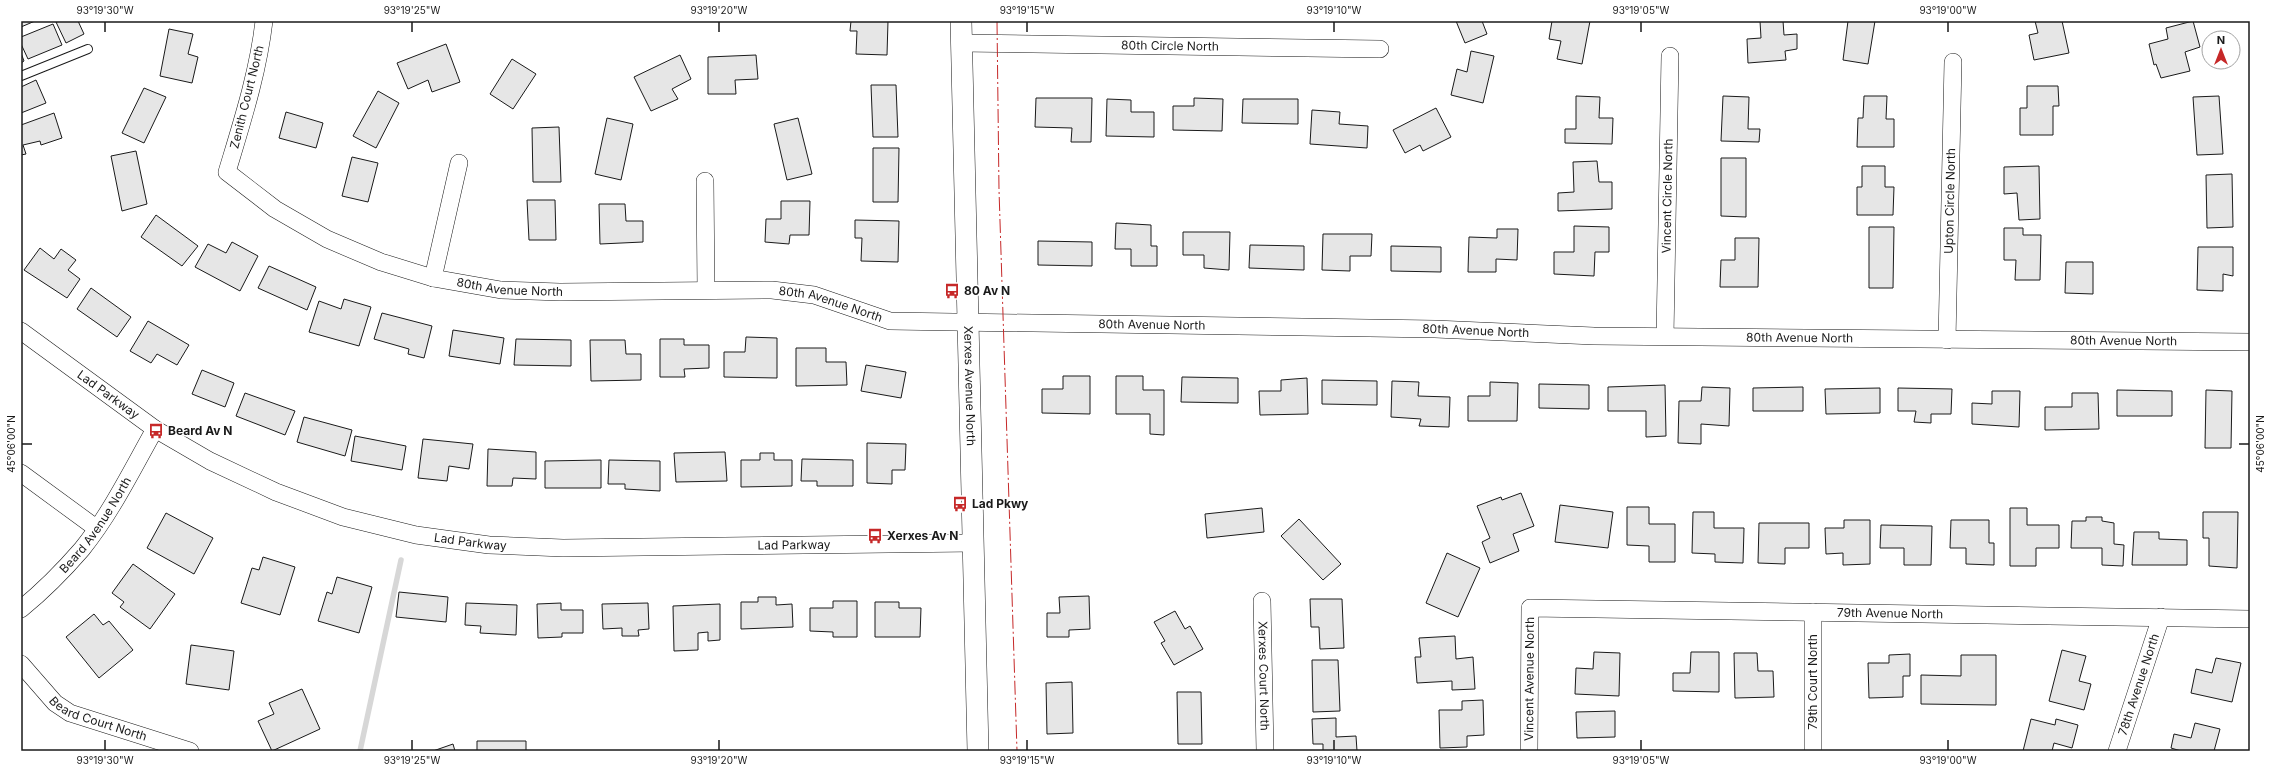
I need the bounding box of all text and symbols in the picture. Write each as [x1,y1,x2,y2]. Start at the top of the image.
text: 93°19'30"W [76,4,134,16]
text: 93°19'25"W [384,4,441,16]
text: 93°19'20"W [691,4,748,16]
text: 93°19'15"W [1000,4,1054,16]
text: 93°19'10"W [1307,4,1362,16]
text: 93°19'05"W [1613,4,1670,16]
text: 93°19'00"W [1919,4,1977,16]
north arrow [2201,30,2241,70]
text: N [2217,33,2225,47]
street label: 80th Circle North [1121,37,1219,54]
street label: Zenith Court North [226,44,267,150]
street label: Vincent Circle North [1658,139,1676,253]
street label: Upton Circle North [1941,148,1958,254]
street label: 80th Avenue North [455,274,563,299]
bus stop icon: 80 Av N [943,282,961,300]
street label: 80th Avenue North [778,283,885,325]
place label: 80 Av N [964,283,1010,298]
street label: 80th Avenue North [1098,316,1206,333]
street label: 80th Avenue North [1422,321,1530,340]
street label: Xerxes Avenue North [961,326,979,446]
street label: 80th Avenue North [1746,329,1853,345]
street label: 80th Avenue North [2070,332,2177,348]
street label: Lad Parkway [75,367,143,422]
text: 45°06'00"N [5,415,17,473]
text: 45°06'00"N [2254,415,2266,473]
bus stop icon: Beard Av N [147,422,165,440]
place label: Beard Av N [168,423,233,438]
street label: Beard Avenue North [56,474,134,576]
bus stop icon: Lad Pkwy [951,495,969,513]
place label: Lad Pkwy [972,496,1029,511]
bus stop icon: Xerxes Av N [866,527,884,545]
place label: Xerxes Av N [887,528,959,543]
street label: Lad Parkway [433,530,507,553]
street label: Lad Parkway [757,537,831,553]
street label: 79th Avenue North [1837,605,1943,621]
street label: Vincent Avenue North [1521,617,1537,741]
street label: Xerxes Court North [1255,621,1273,731]
street label: 78th Avenue North [2115,632,2162,737]
street label: 79th Court North [1805,634,1820,730]
street label: Beard Court North [46,693,149,744]
text: 93°19'30"W [76,754,134,766]
text: 93°19'25"W [384,754,441,766]
text: 93°19'20"W [691,754,748,766]
text: 93°19'15"W [1000,754,1054,766]
text: 93°19'10"W [1307,754,1362,766]
text: 93°19'05"W [1613,754,1670,766]
text: 93°19'00"W [1919,754,1977,766]

